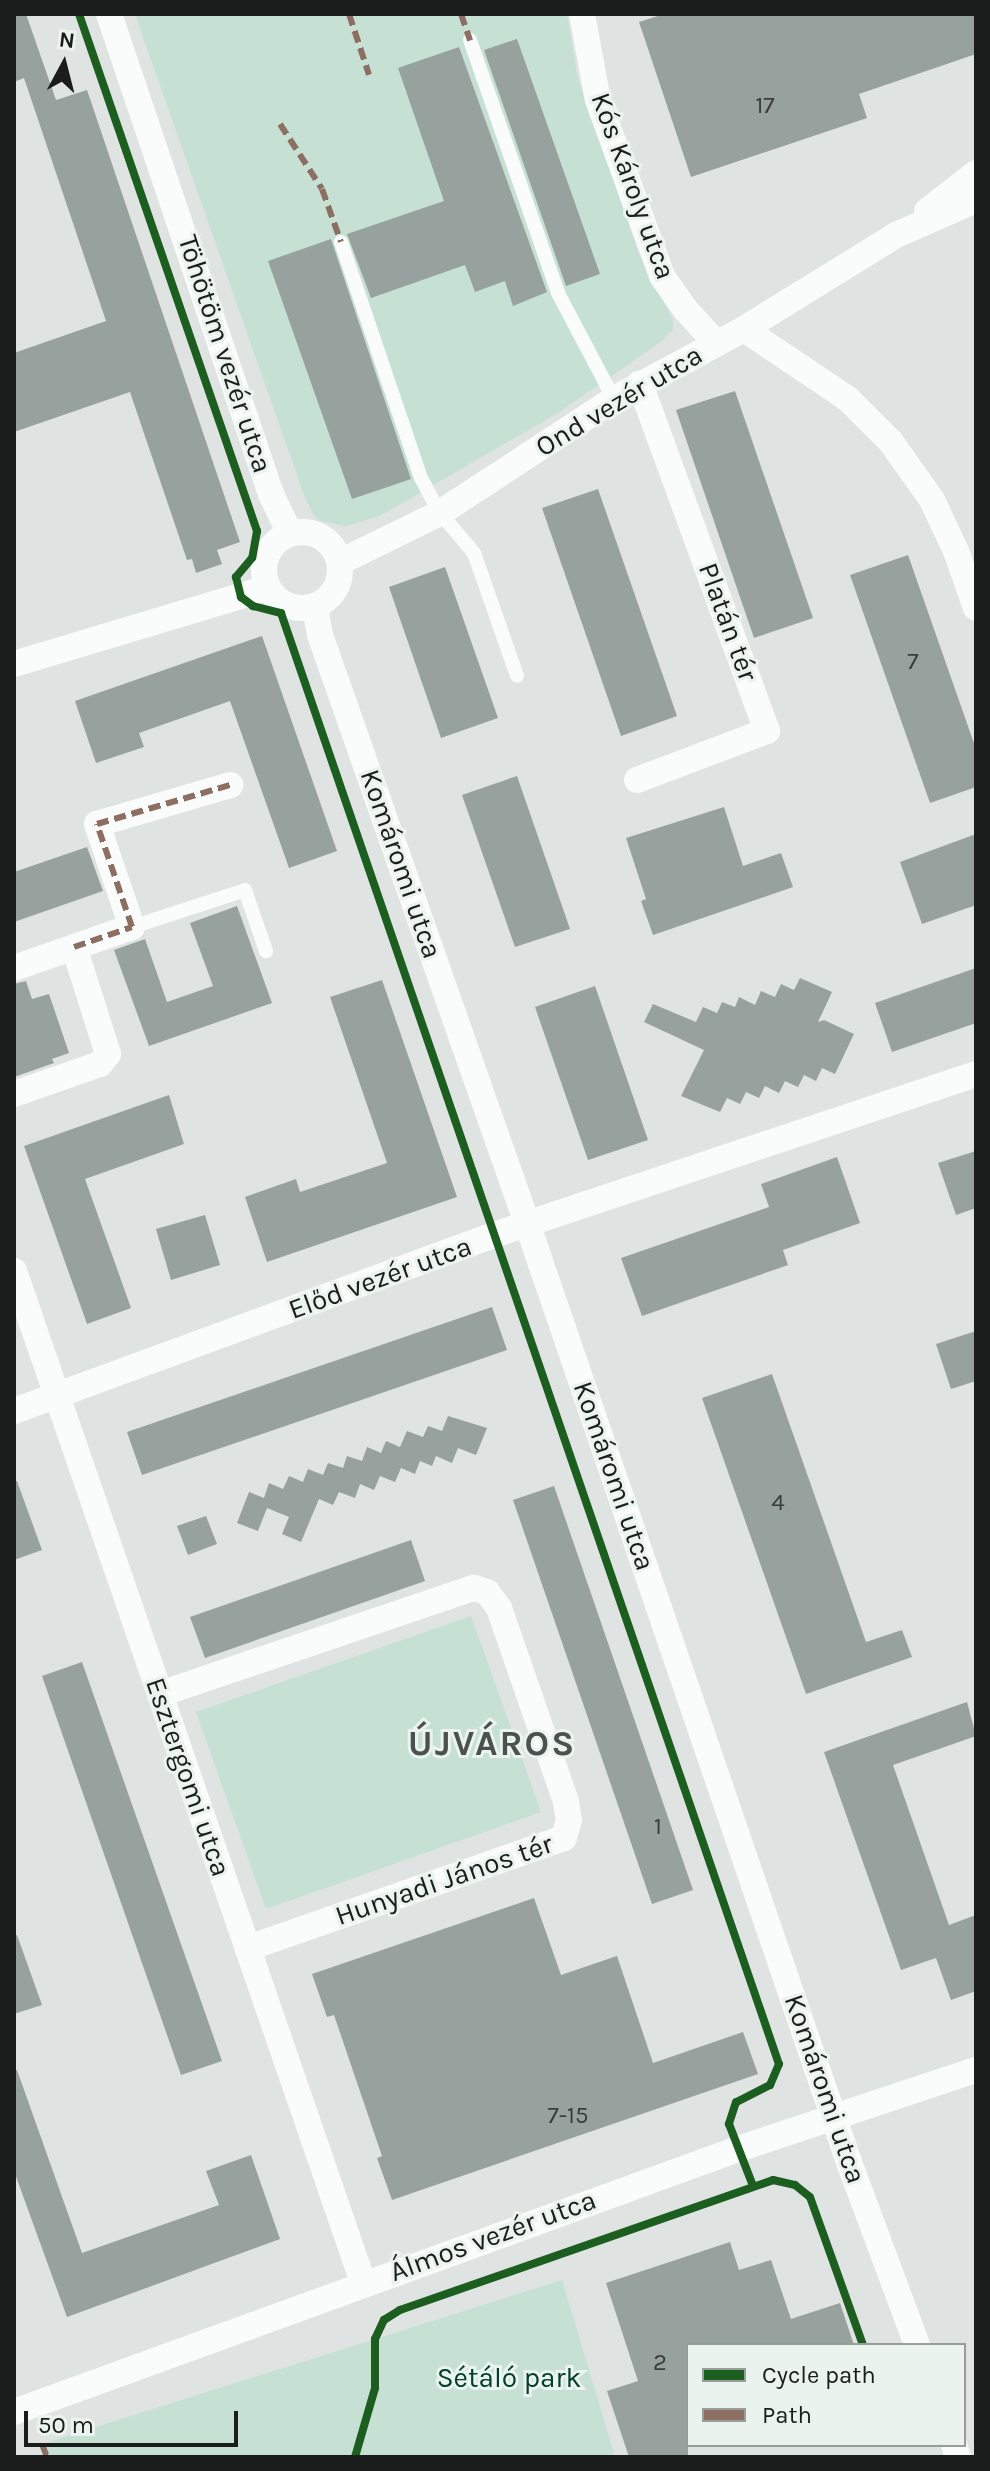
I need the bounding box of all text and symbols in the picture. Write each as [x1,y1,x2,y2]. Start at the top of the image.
north arrow [24,24,104,104]
text: N [58,26,76,54]
street label: Kós Károly utca [584,88,682,284]
house number: 17 [755,92,775,120]
street label: Töhötöm vezér utca [171,231,279,477]
street label: Ond vezér utca [530,338,708,464]
street label: Platán tér [691,558,765,686]
house number: 7 [907,648,919,676]
street label: Komáromi utca [353,765,449,963]
street label: Előd vezér utca [284,1229,476,1327]
street label: Komáromi utca [566,1377,662,1575]
house number: 4 [771,1489,785,1517]
street label: Esztergomi utca [138,1673,238,1881]
district label: ÚJVÁROS [408,1722,576,1766]
house number: 1 [654,1813,662,1841]
street label: Hunyadi János tér [331,1827,557,1933]
street label: Komáromi utca [777,1990,873,2188]
house number: 7-15 [547,2102,589,2130]
street label: Álmos vezér utca [385,2183,601,2289]
legend [686,2343,966,2447]
house number: 2 [653,2349,667,2377]
park label: Sétáló park [437,2361,581,2395]
text: Cycle path [762,2361,876,2389]
scale bar [28,2395,242,2445]
text: Path [762,2401,812,2429]
text: 50 m [38,2411,94,2439]

